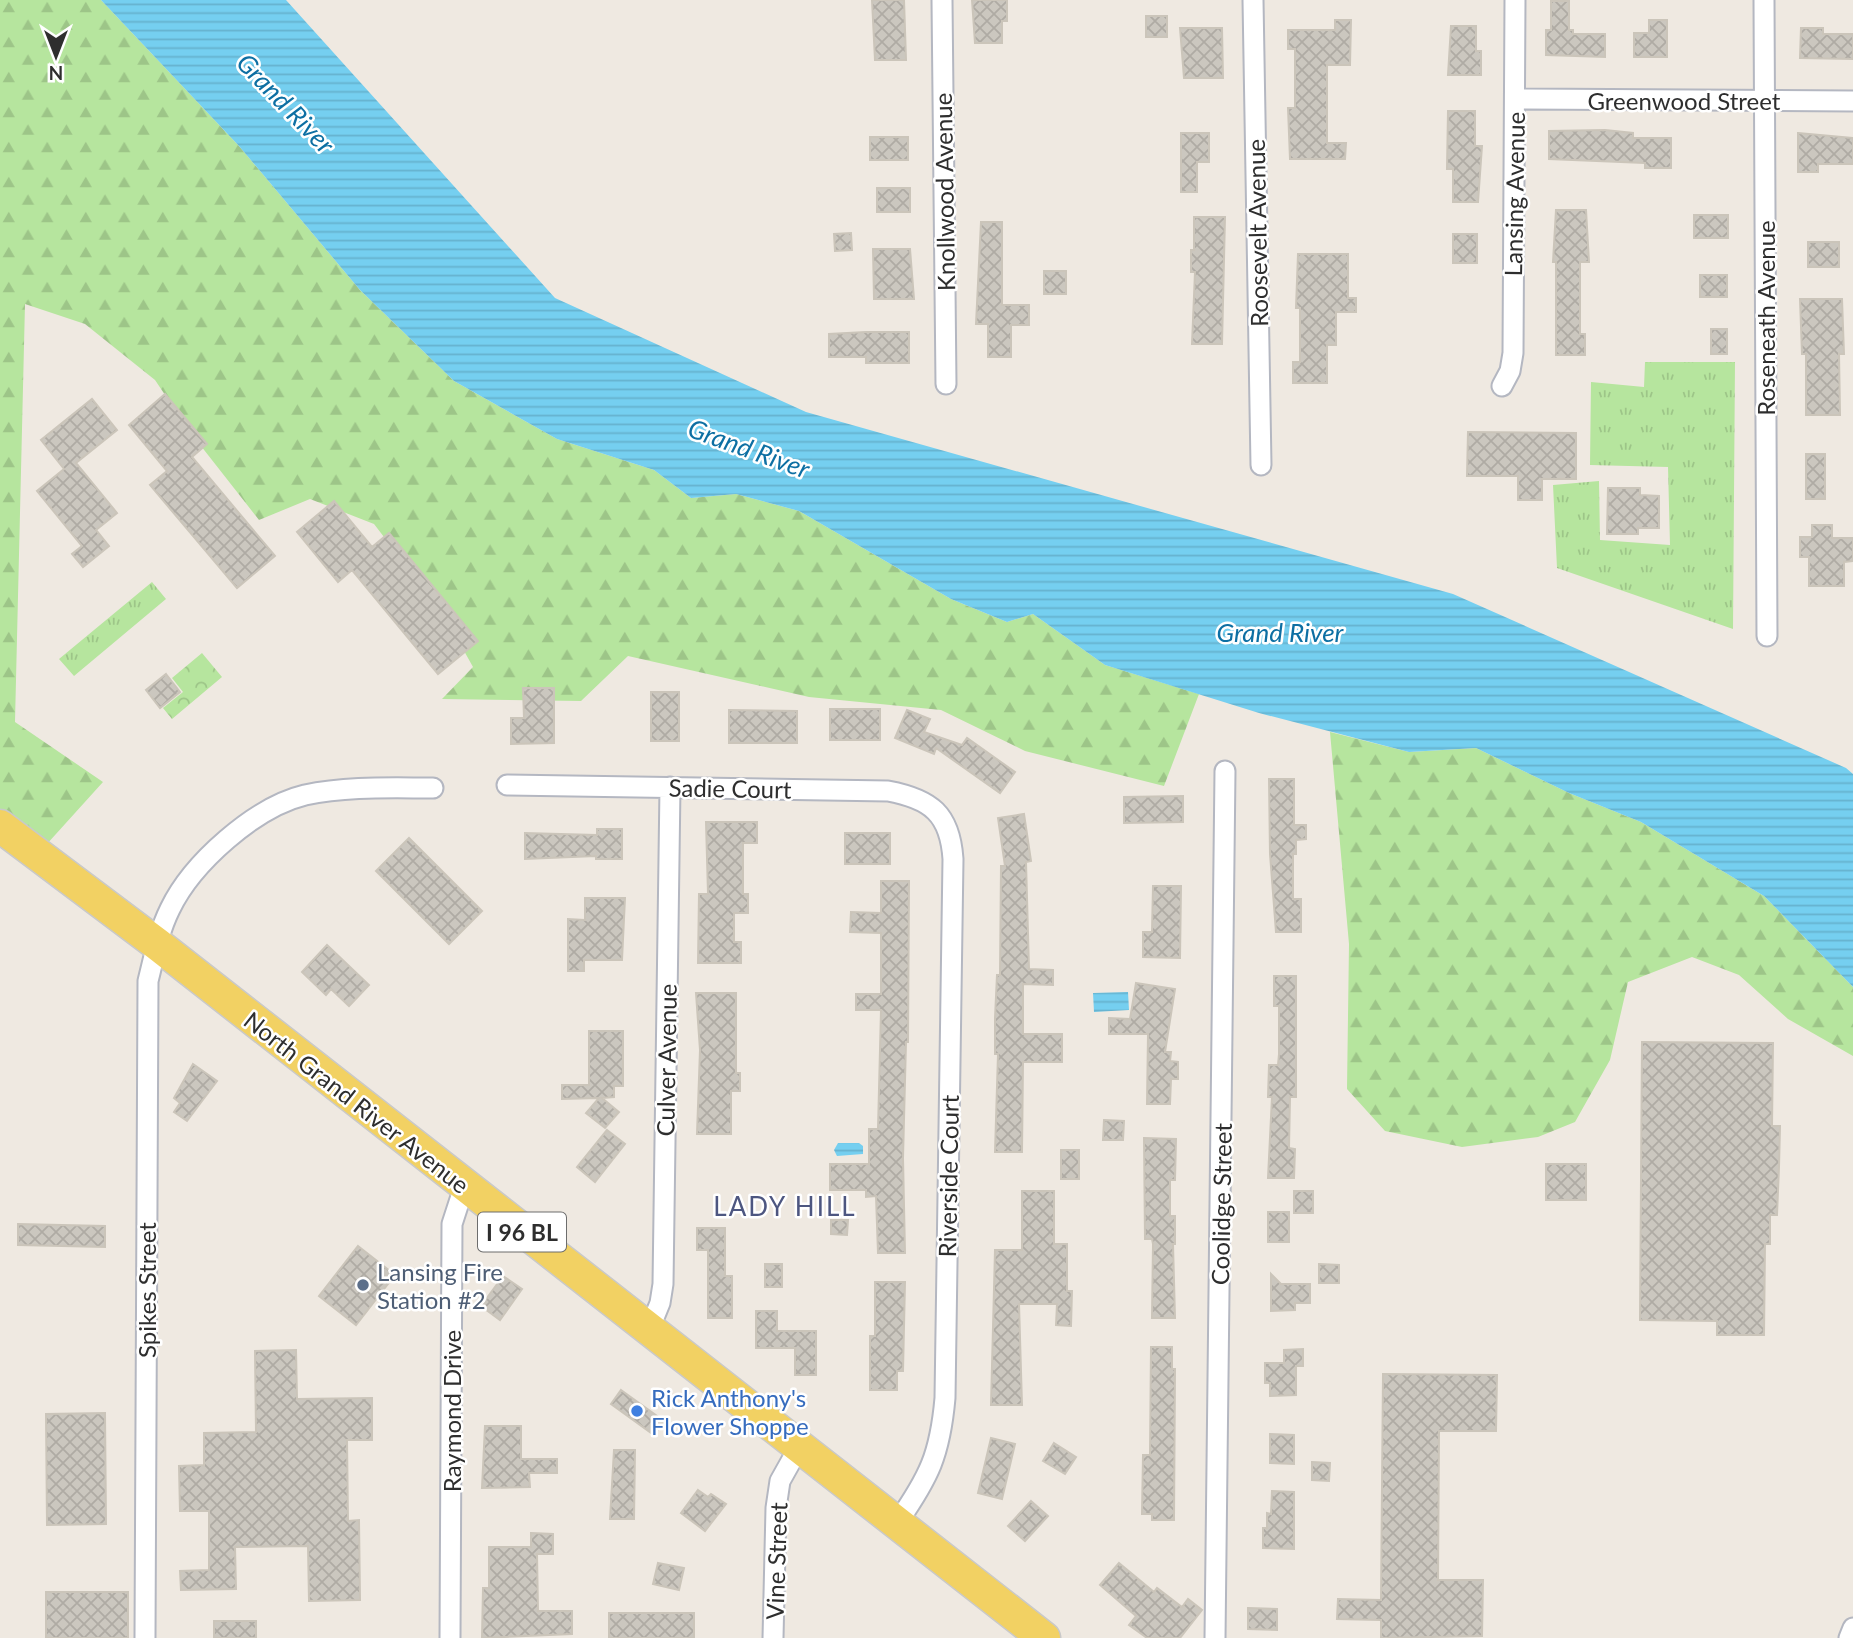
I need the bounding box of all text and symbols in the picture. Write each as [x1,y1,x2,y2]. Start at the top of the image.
north arrow [21,21,91,91]
water label: Grand River [230,46,342,161]
text: N [49,62,63,85]
street label: Greenwood Street [1588,86,1781,115]
street label: Knollwood Avenue [928,93,960,291]
street label: Lansing Avenue [1498,112,1530,276]
street label: Roosevelt Avenue [1241,139,1273,327]
street label: Roseneath Avenue [1751,220,1780,416]
water label: Grand River [684,411,815,485]
water label: Grand River [1217,616,1345,648]
street label: Sadie Court [668,772,792,804]
street label: Culver Avenue [650,983,682,1137]
street label: North Grand River Avenue [239,1005,475,1199]
street label: Riverside Court [932,1094,964,1258]
street label: Coolidge Street [1205,1122,1237,1285]
district label: LADY HILL [713,1190,857,1222]
road number: I 96 BL [478,1212,566,1252]
street label: Spikes Street [132,1222,161,1358]
place label: Lansing Fire Station #2 [377,1257,503,1314]
marker: Lansing Fire Station #2 [355,1277,371,1293]
street label: Raymond Drive [437,1330,466,1492]
place label: Rick Anthony's Flower Shoppe [651,1383,809,1440]
marker: Rick Anthony's Flower Shoppe [629,1403,645,1419]
street label: Vine Street [759,1501,793,1620]

